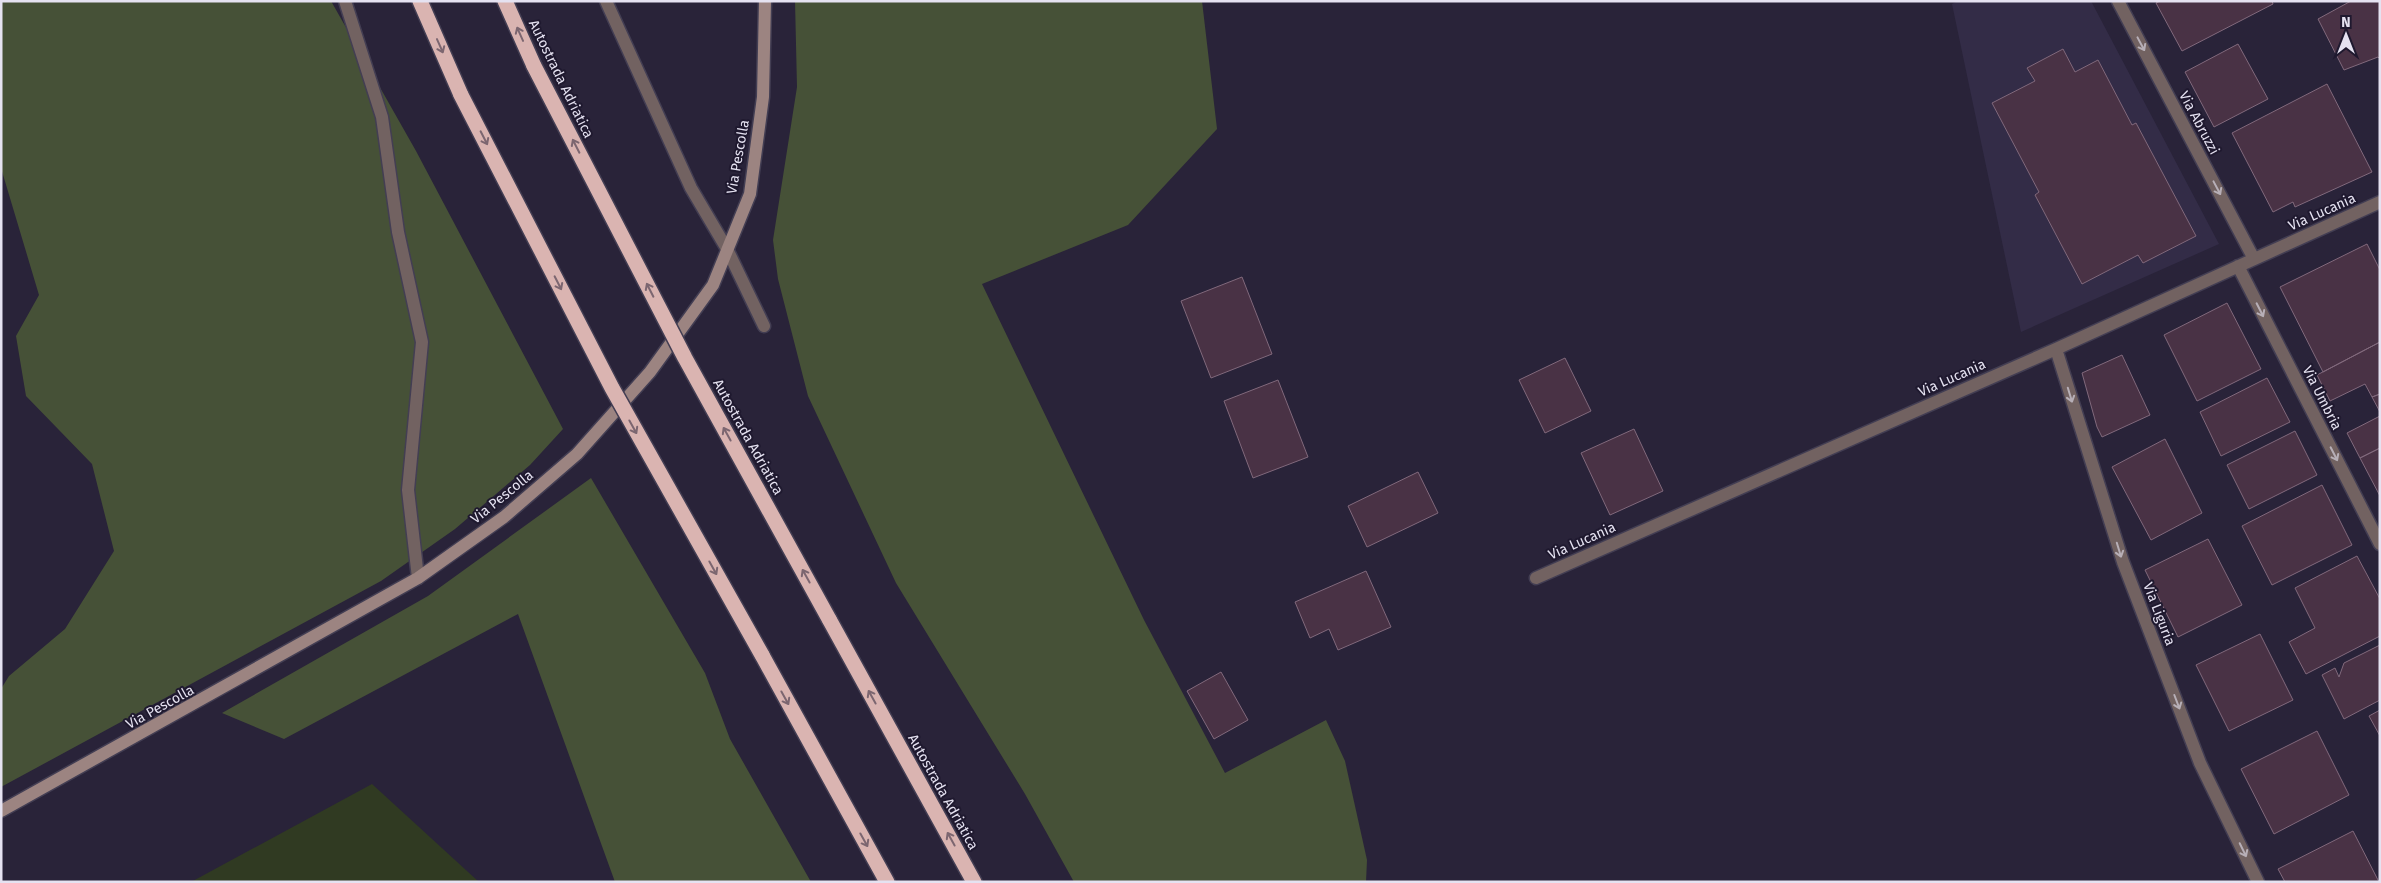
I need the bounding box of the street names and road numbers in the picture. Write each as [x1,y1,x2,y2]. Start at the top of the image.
street label: Autostrada Adriatica [525,17,597,141]
street label: Via Abruzzi [2175,88,2223,158]
street label: Via Pescolla [723,118,753,196]
street label: Via Lucania [2286,190,2358,234]
street label: Via Lucania [1916,356,1988,400]
street label: Via Umbria [2299,363,2345,433]
street label: Autostrada Adriatica [709,376,787,498]
street label: Via Pescolla [467,467,537,527]
street label: Via Lucania [1546,519,1618,563]
street label: Via Liguria [2139,580,2179,648]
street label: Via Pescolla [123,681,197,733]
street label: Autostrada Adriatica [904,731,982,853]

